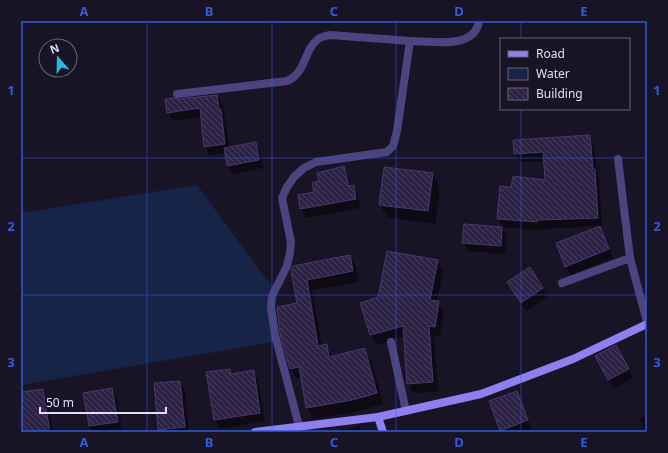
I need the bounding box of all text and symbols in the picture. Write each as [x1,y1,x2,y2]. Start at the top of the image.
text: A [80,2,89,20]
text: B [205,2,213,20]
text: C [330,2,338,20]
text: D [454,2,464,20]
text: E [580,2,588,20]
north arrow [38,38,78,78]
legend [500,38,630,110]
text: N [48,40,61,57]
text: Road [536,45,565,62]
text: Water [536,65,570,82]
text: 1 [7,81,15,99]
text: 1 [653,81,661,99]
text: Building [536,85,583,102]
text: 2 [7,217,15,235]
text: 2 [653,217,661,235]
text: 3 [7,353,15,371]
text: 3 [653,353,661,371]
scale bar [40,389,166,415]
text: 50 m [46,394,74,411]
text: A [80,433,89,451]
text: B [205,433,213,451]
text: C [330,433,338,451]
text: D [454,433,464,451]
text: E [580,433,588,451]

